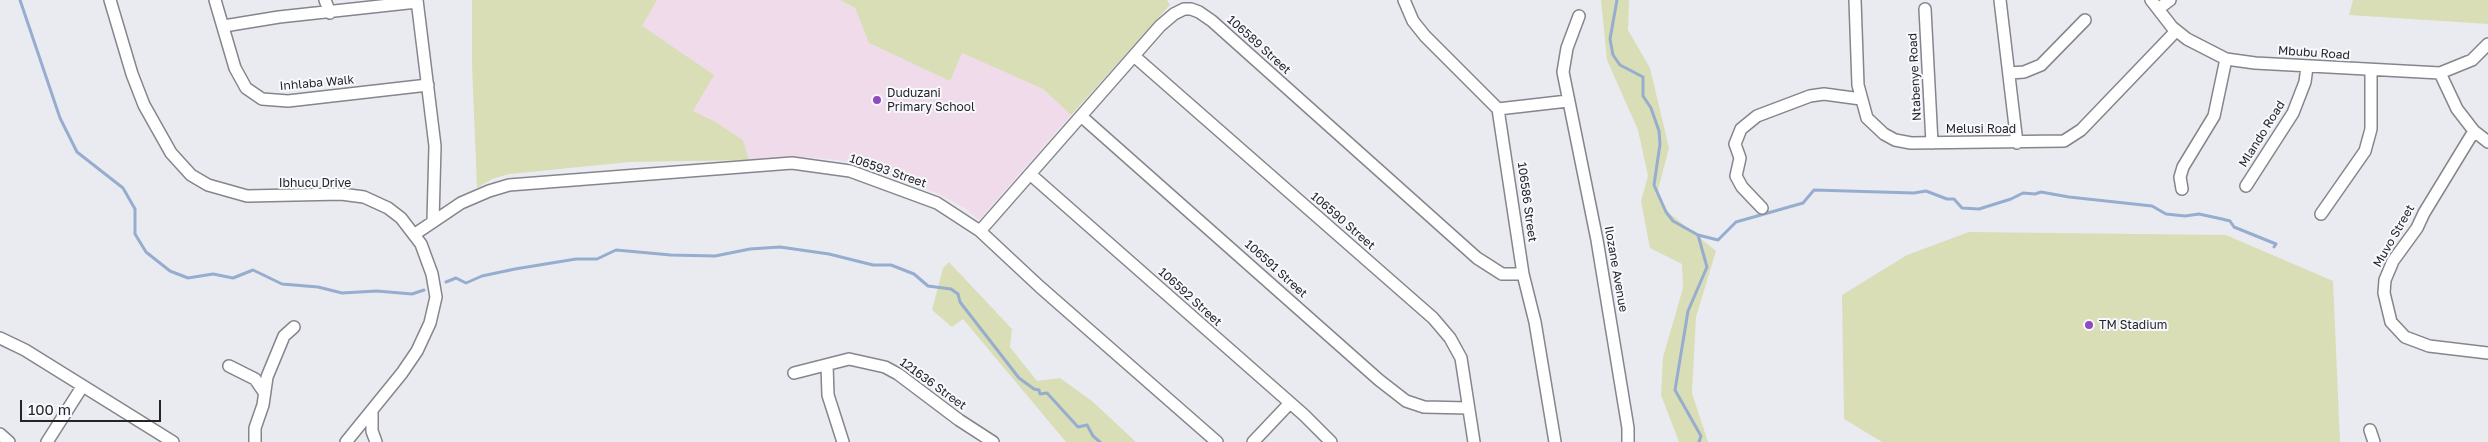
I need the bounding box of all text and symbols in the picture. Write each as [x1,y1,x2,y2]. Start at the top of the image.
street label: 106589 Street [1224,13,1294,77]
street label: Ntabenye Road [1906,33,1924,121]
street label: Mbubu Road [2278,43,2350,63]
street label: Inhlaba Walk [279,73,355,93]
place label: Duduzani Primary School [887,86,975,114]
marker: Duduzani Primary School [871,94,883,106]
street label: Mlando Road [2236,98,2288,170]
street label: Melusi Road [1946,122,2016,136]
street label: 106593 Street [848,151,928,191]
street label: 106586 Street [1514,161,1540,243]
street label: Ibhucu Drive [279,176,351,190]
street label: 106590 Street [1308,189,1378,253]
street label: Muvo Street [2370,202,2418,270]
street label: Ilozane Avenue [1601,225,1631,313]
street label: 106591 Street [1242,237,1310,301]
street label: 106592 Street [1155,265,1225,329]
place label: TM Stadium [2099,318,2167,332]
marker: TM Stadium [2083,319,2095,331]
street label: 121636 Street [897,355,969,413]
scale bar [22,390,164,422]
text: 100 m [28,400,71,418]

